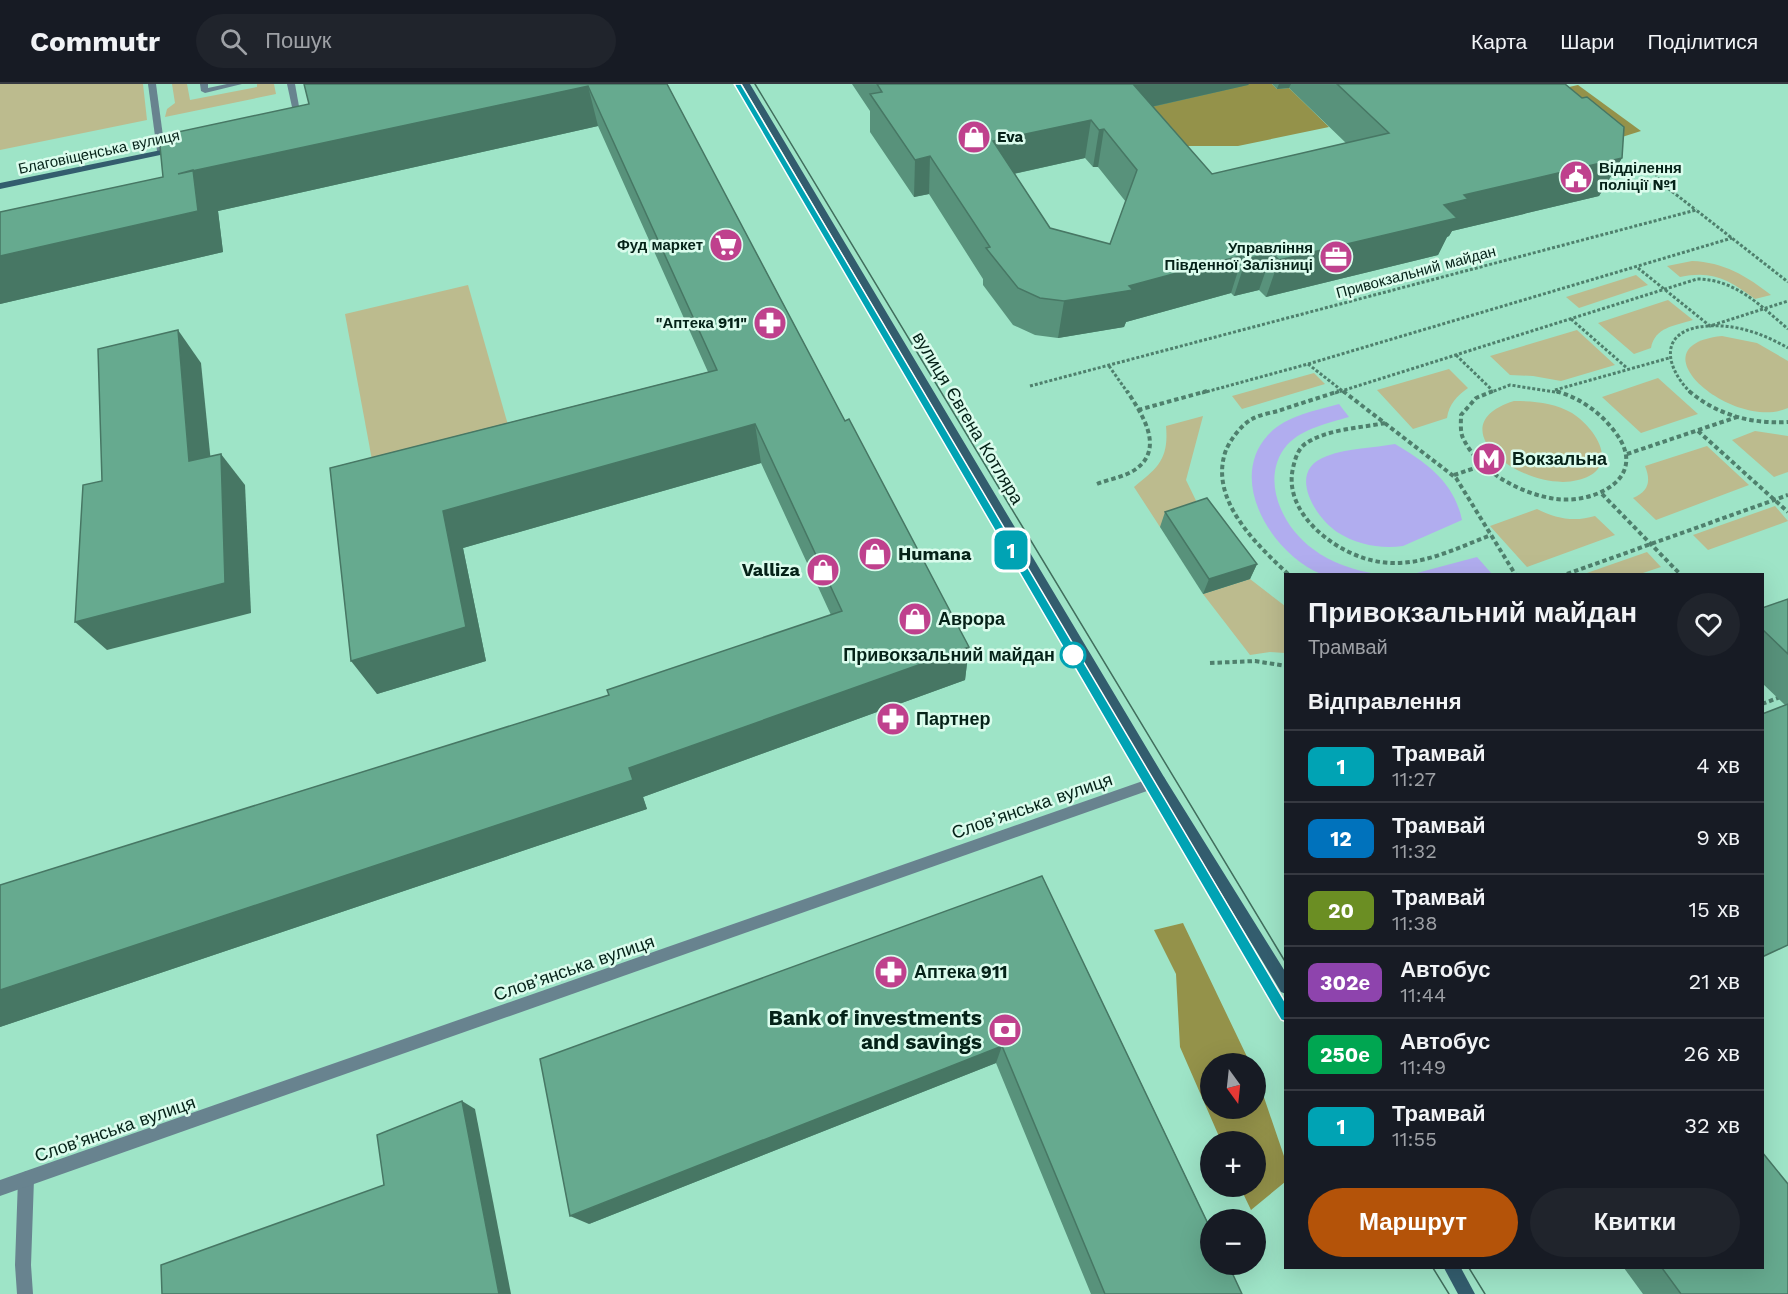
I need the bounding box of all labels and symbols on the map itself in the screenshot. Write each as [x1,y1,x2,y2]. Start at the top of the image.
shop icon: Eva [956,119,992,155]
street label: Благовіщенська вулиця [17,126,181,178]
place label: Eva [997,128,1024,146]
public building icon: Відділення поліції №1 [1558,159,1594,195]
place label: Відділення поліції №1 [1599,159,1682,194]
supermarket icon: Фуд маркет [708,227,744,263]
place label: Фуд маркет [617,236,703,254]
place label: Управління Південної Залізниці [1165,239,1313,274]
office icon: Управління Південної Залізниці [1318,239,1354,275]
street label: Привокзальний майдан [1334,242,1498,302]
pharmacy icon: "Аптека 911" [752,305,788,341]
place label: "Аптека 911" [656,314,747,332]
street label: вулиця Євгена Котляра [909,328,1029,509]
metro station icon: Вокзальна [1471,441,1507,477]
place label: Вокзальна [1512,448,1608,469]
line badge: 1 [992,530,1030,570]
shop icon: Humana [857,536,893,572]
place label: Humana [898,543,972,564]
shop icon: Valliza [805,552,841,588]
place label: Valliza [742,559,801,580]
shop icon: Аврора [897,601,933,637]
place label: Аврора [938,608,1006,629]
marker: Привокзальний майдан [1060,642,1086,668]
place label: Привокзальний майдан [843,644,1055,665]
pharmacy icon: Партнер [875,701,911,737]
place label: Партнер [916,708,990,729]
street label: Слов’янська вулиця [949,768,1115,843]
street label: Слов’янська вулиця [491,930,657,1005]
pharmacy icon: Аптека 911 [873,954,909,990]
place label: Аптека 911 [914,961,1007,982]
place label: Bank of investments and savings [769,1005,982,1054]
bank icon: Bank of investments and savings [987,1012,1023,1048]
north arrow [1200,1053,1266,1119]
street label: Слов’янська вулиця [32,1091,198,1166]

